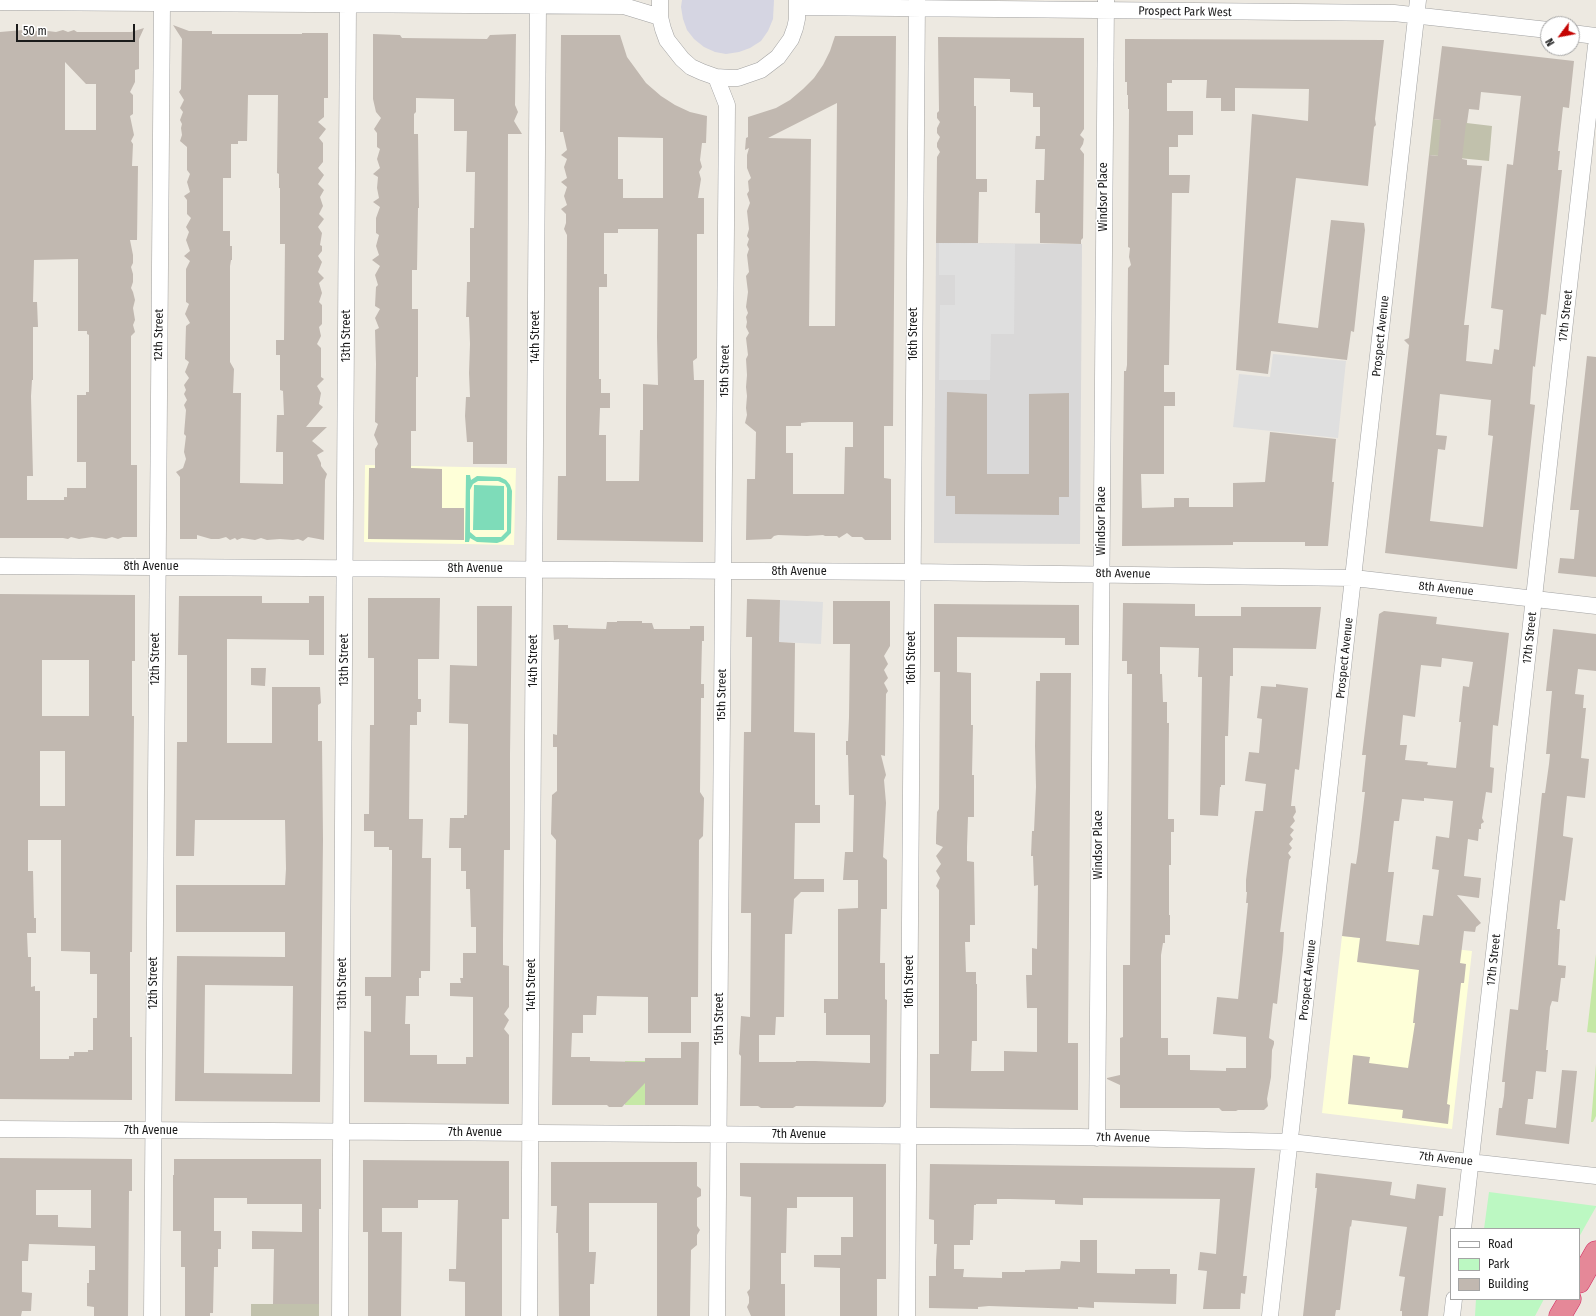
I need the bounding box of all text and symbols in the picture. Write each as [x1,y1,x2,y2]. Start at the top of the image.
street label: Prospect Park West [1138,4,1232,20]
scale bar [18,16,137,42]
north arrow [1540,16,1580,56]
text: 50 m [23,24,47,38]
text: N [1543,36,1558,48]
street label: Windsor Place [1097,162,1111,232]
street label: 17th Street [1556,289,1576,343]
street label: Prospect Avenue [1370,295,1392,377]
street label: 16th Street [907,307,921,361]
street label: 12th Street [151,309,167,361]
street label: 13th Street [340,310,354,362]
street label: 14th Street [529,310,543,364]
street label: 15th Street [717,345,733,397]
street label: Windsor Place [1095,486,1109,556]
street label: 8th Avenue [123,560,179,574]
street label: 8th Avenue [447,562,503,576]
street label: 8th Avenue [771,565,827,579]
street label: 8th Avenue [1095,566,1151,582]
street label: 8th Avenue [1418,579,1474,599]
street label: 17th Street [1520,611,1540,665]
street label: Prospect Avenue [1334,617,1356,699]
street label: 16th Street [905,631,919,685]
street label: 12th Street [149,633,163,685]
street label: 13th Street [338,634,352,686]
street label: 14th Street [527,634,541,688]
street label: 15th Street [714,669,730,721]
street label: Windsor Place [1092,810,1106,880]
street label: 17th Street [1484,933,1504,987]
street label: Prospect Avenue [1297,939,1319,1021]
street label: 16th Street [903,955,917,1009]
street label: 12th Street [147,957,161,1009]
street label: 13th Street [336,958,350,1010]
street label: 14th Street [525,958,539,1012]
street label: 15th Street [713,993,727,1045]
street label: 7th Avenue [124,1124,178,1138]
street label: 7th Avenue [448,1126,502,1140]
street label: 7th Avenue [772,1128,826,1142]
street label: 7th Avenue [1096,1130,1150,1146]
street label: 7th Avenue [1418,1149,1474,1169]
legend [1450,1228,1580,1300]
text: Road [1488,1237,1513,1251]
text: Park [1488,1257,1509,1271]
text: Building [1488,1277,1528,1291]

